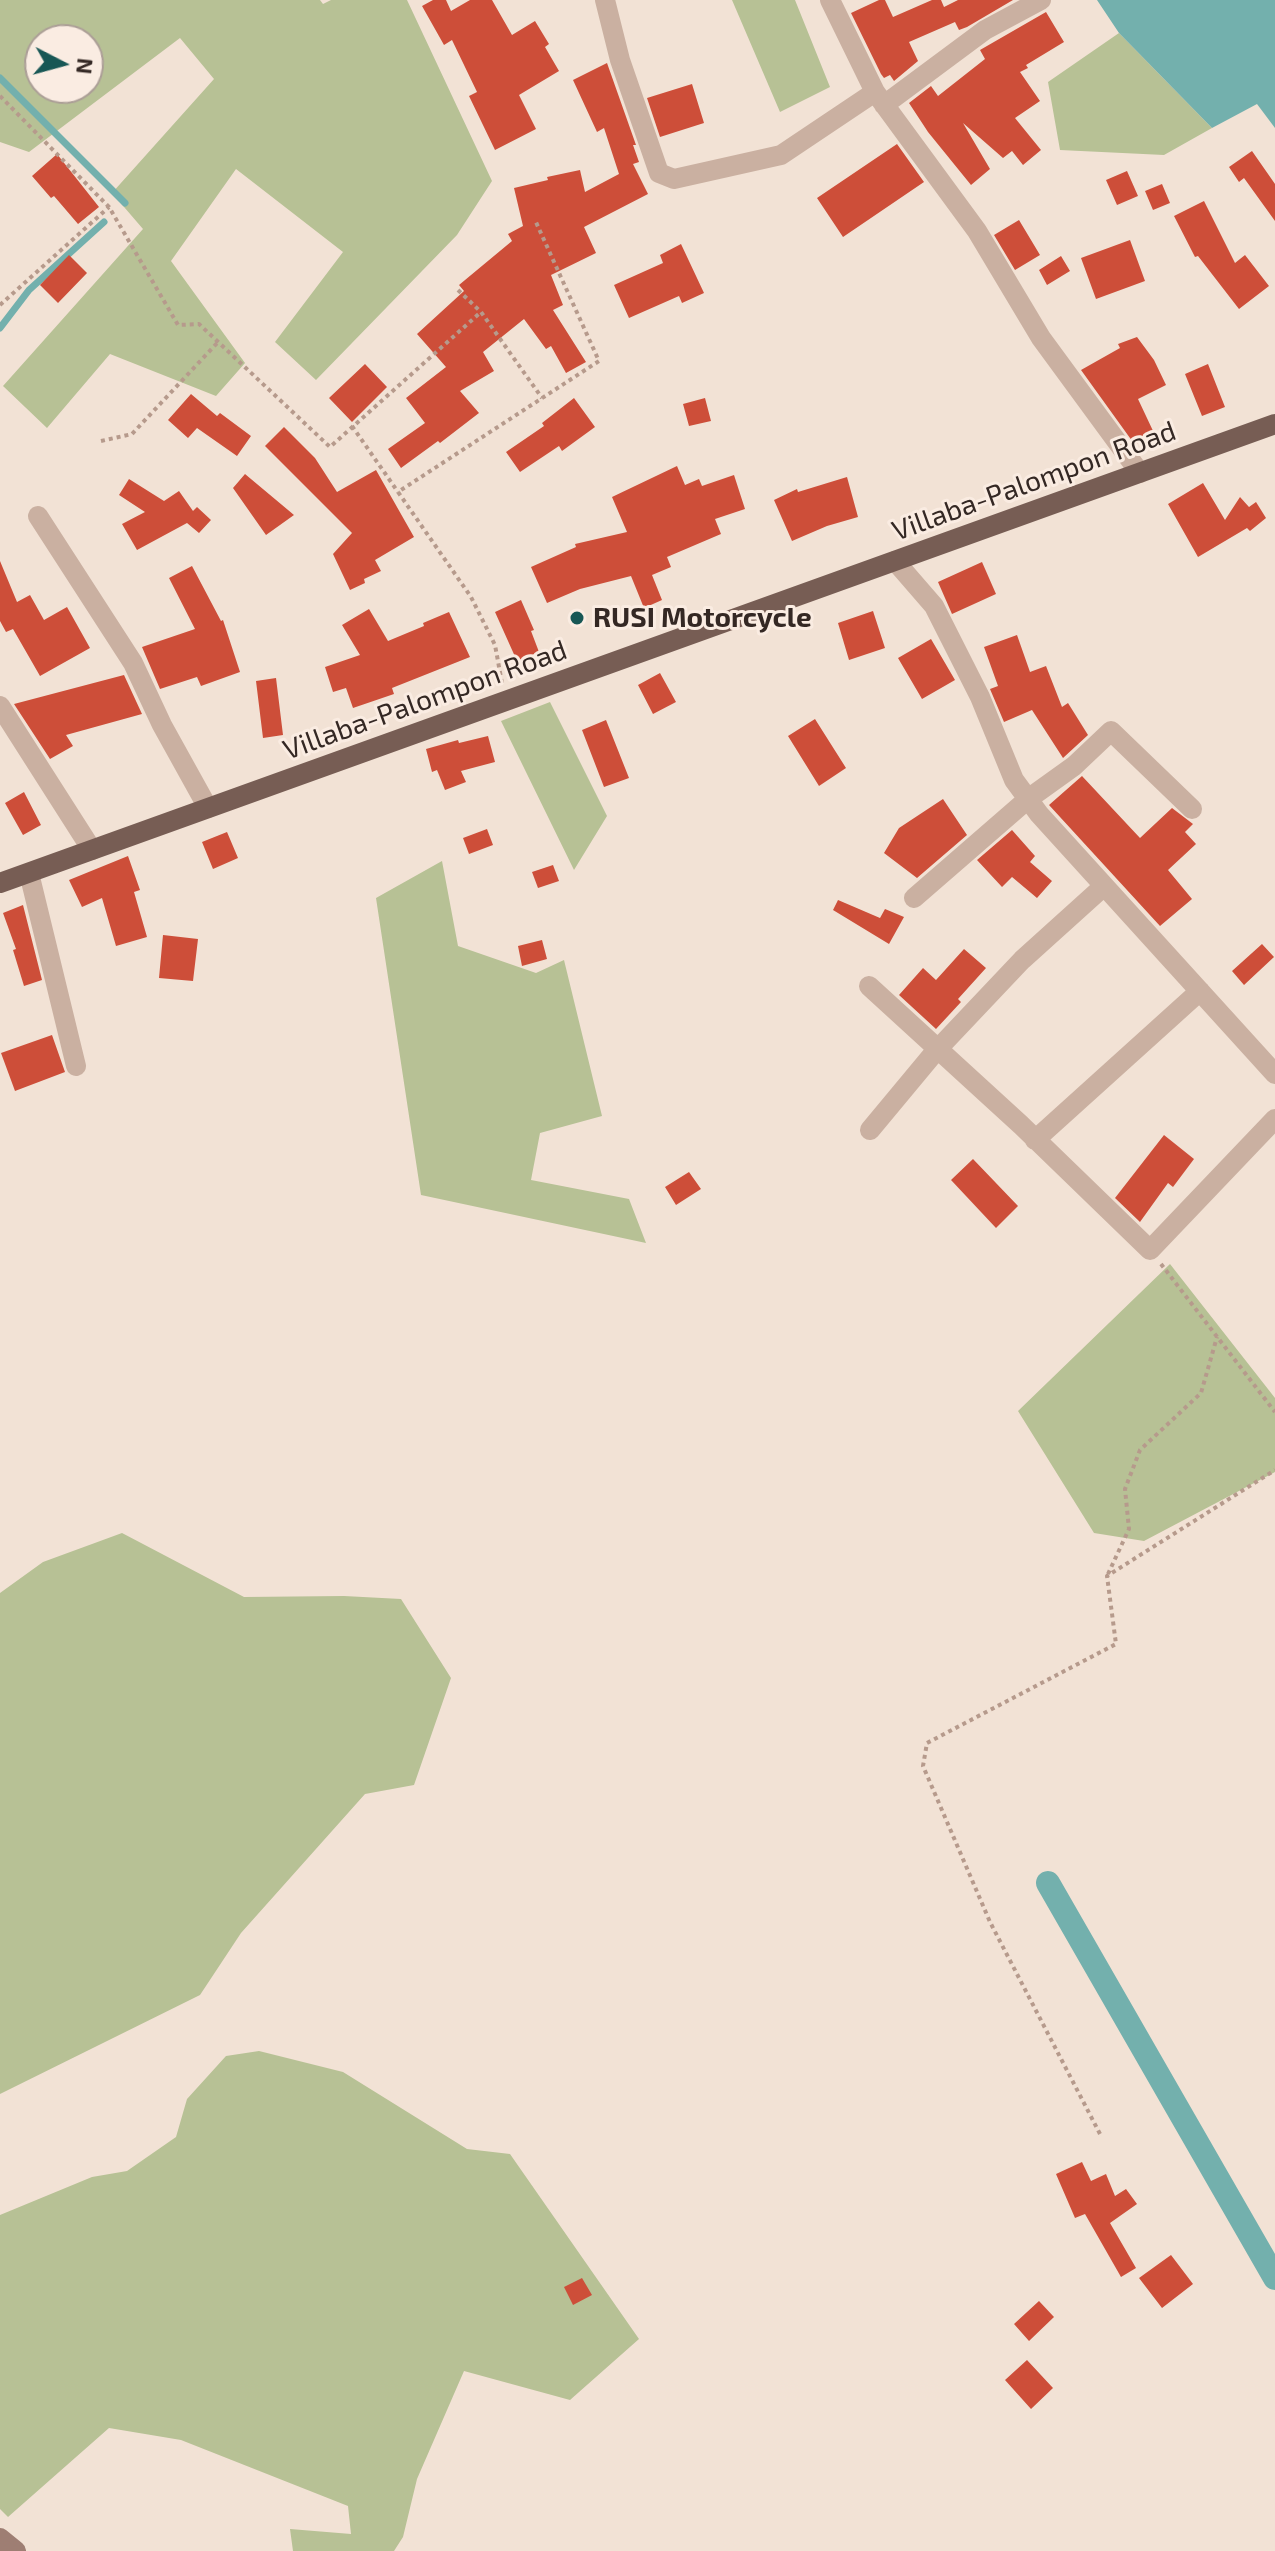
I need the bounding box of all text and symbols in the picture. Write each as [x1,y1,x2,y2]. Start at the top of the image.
north arrow [24,24,104,104]
text: N [72,57,100,76]
street label: Villaba-Palompon Road [888,414,1180,548]
place label: RUSI Motorcycle [593,601,812,635]
marker: RUSI Motorcycle [568,609,586,627]
street label: Villaba-Palompon Road [279,633,571,767]

